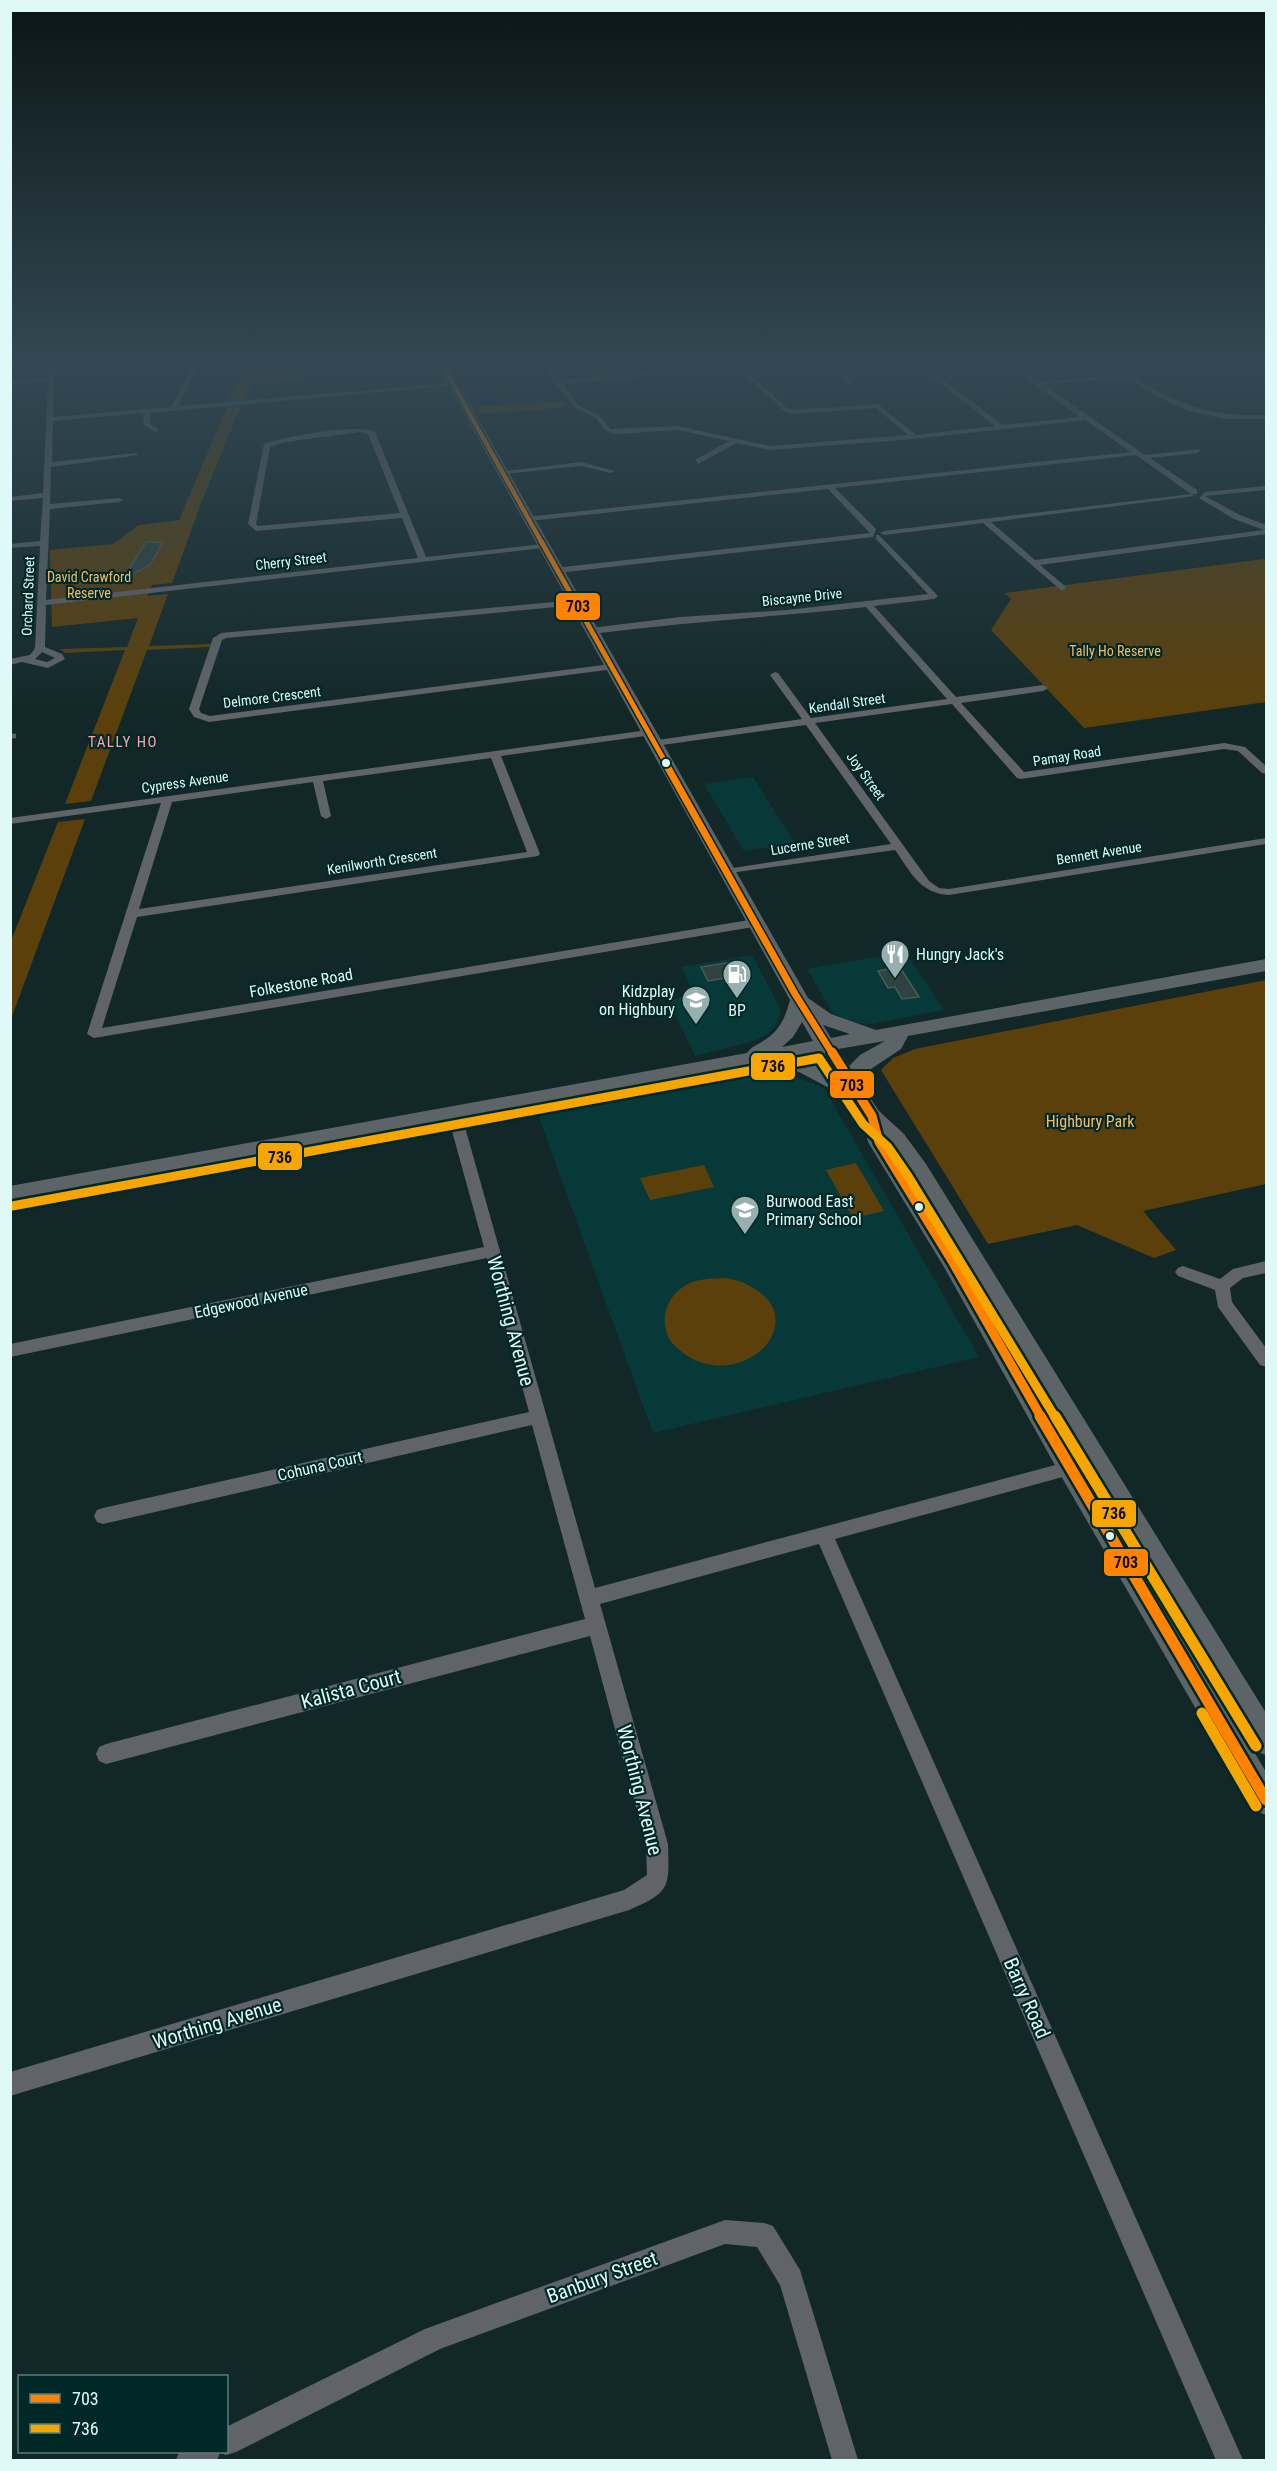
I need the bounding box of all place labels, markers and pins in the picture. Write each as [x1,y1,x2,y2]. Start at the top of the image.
unlabelled marker [660,757,672,769]
restaurant icon: Hungry Jack's [879,938,911,980]
place label: Hungry Jack's [916,945,1004,964]
fuel station icon: BP [721,958,753,1000]
place label: Kidzplay on Highbury [599,982,675,1019]
school or university icon: Kidzplay on Highbury [680,984,712,1026]
place label: BP [728,1001,746,1020]
place label: Burwood East Primary School [766,1192,862,1229]
school or university icon: Burwood East Primary School [729,1194,761,1236]
unlabelled marker [913,1201,925,1213]
unlabelled marker [1104,1530,1116,1542]

